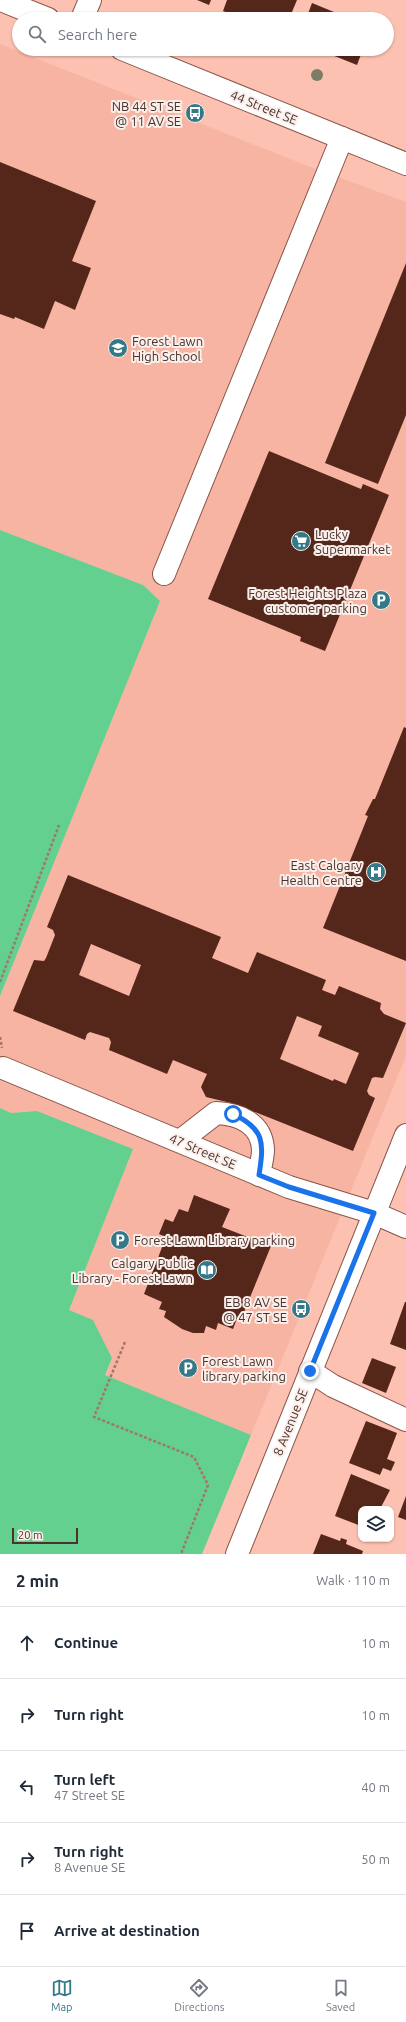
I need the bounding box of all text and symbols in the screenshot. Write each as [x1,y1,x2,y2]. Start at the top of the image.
search box [12,12,394,56]
icon: search [26,23,48,45]
text: Search here [58,26,137,43]
street label: 44 Street SE [228,87,300,127]
place label: NB 44 ST SE @ 11 AV SE [112,99,181,128]
bus stop icon: NB 44 ST SE @ 11 AV SE [184,102,206,124]
place label: Forest Lawn High School [132,334,203,363]
school or university icon: Forest Lawn High School [107,337,129,359]
place label: Lucky Supermarket [315,527,390,556]
supermarket icon: Lucky Supermarket [290,530,312,552]
place label: Forest Heights Plaza customer parking [248,586,367,615]
parking icon: Forest Heights Plaza customer parking [370,589,392,611]
place label: East Calgary Health Centre [280,858,362,887]
hospital icon: East Calgary Health Centre [365,861,387,883]
route start [224,1105,242,1123]
street label: 47 Street SE [168,1131,238,1171]
parking icon: Forest Lawn Library parking [109,1229,131,1251]
place label: Forest Lawn Library parking [134,1233,295,1247]
place label: Calgary Public Library - Forest Lawn [72,1256,193,1285]
library icon: Calgary Public Library - Forest Lawn [196,1259,218,1281]
place label: EB 8 AV SE @ 47 ST SE [223,1295,287,1324]
bus stop icon: EB 8 AV SE @ 47 ST SE [290,1298,312,1320]
place label: Forest Lawn library parking [202,1354,286,1383]
parking icon: Forest Lawn library parking [177,1357,199,1379]
route end [301,1362,319,1380]
street label: 8 Avenue SE [270,1386,310,1458]
map controls [358,1506,394,1542]
button: layers [358,1506,394,1542]
scale bar [12,1526,78,1545]
text: 20 m [18,1529,42,1541]
text: 2 min [16,1571,59,1590]
text: Walk · 110 m [316,1573,390,1587]
icon: ahead [16,1632,38,1654]
text: Continue [54,1634,118,1651]
text: 10 m [361,1636,390,1650]
icon: right [16,1704,38,1726]
text: Turn right [54,1706,124,1723]
text: 10 m [361,1708,390,1722]
text: Turn left [54,1771,115,1788]
icon: left [16,1776,38,1798]
text: 40 m [361,1780,390,1794]
text: 47 Street SE [54,1788,125,1802]
text: Turn right [54,1843,124,1860]
icon: right [16,1848,38,1870]
text: 50 m [361,1852,390,1866]
text: 8 Avenue SE [54,1860,125,1874]
icon: arrive [16,1920,38,1942]
text: Arrive at destination [54,1922,200,1939]
tab: Map [51,1977,73,2013]
tab: Directions [174,1977,224,2013]
tab: Saved [326,1977,355,2013]

